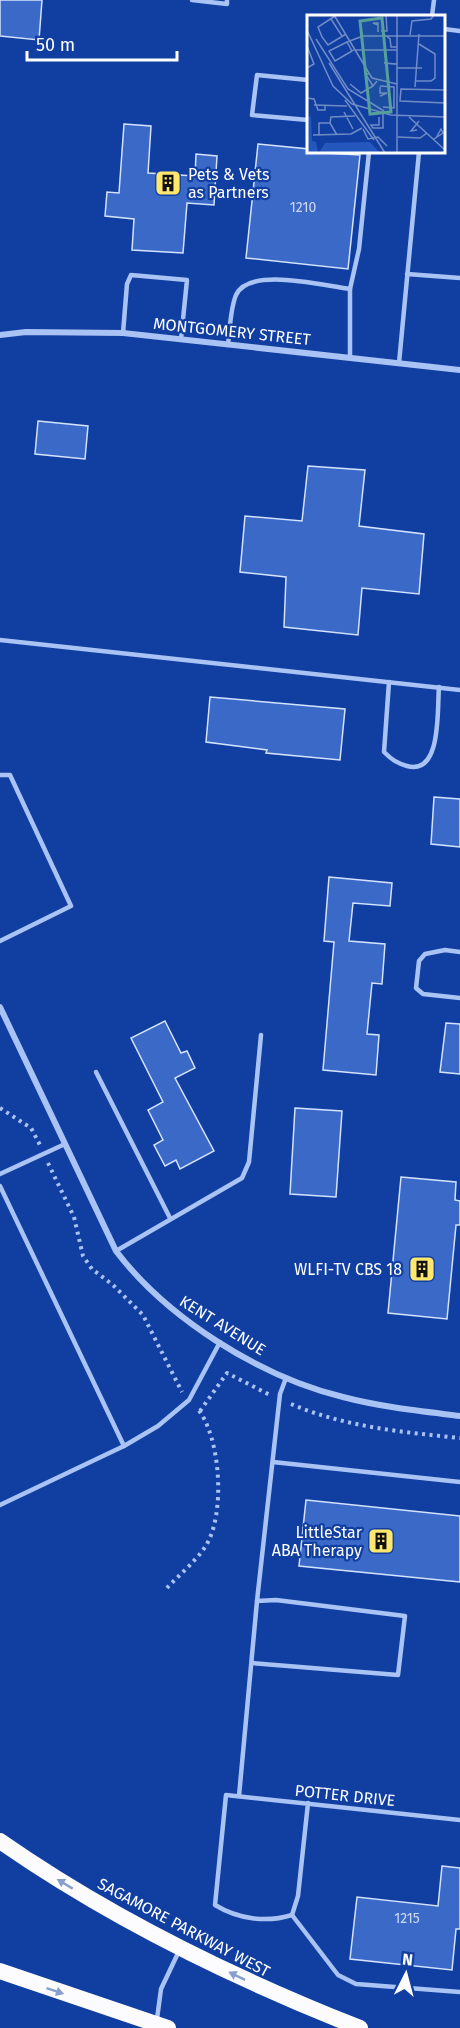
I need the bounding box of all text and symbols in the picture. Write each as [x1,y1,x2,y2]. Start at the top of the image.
inset map [307,15,445,153]
scale bar [27,24,177,62]
text: 50 m [36,34,75,56]
place label: Pets & Vets as Partners [188,165,269,202]
building icon: Pets & Vets as Partners [153,168,183,198]
house number: 1210 [290,199,316,216]
street label: MONTGOMERY STREET [152,314,312,349]
building icon: WLFI-TV CBS 18 [407,1254,437,1284]
place label: WLFI-TV CBS 18 [294,1260,402,1279]
street label: KENT AVENUE [176,1291,269,1359]
place label: LittleStar ABA Therapy [272,1523,363,1560]
building icon: LittleStar ABA Therapy [366,1526,396,1556]
street label: POTTER DRIVE [294,1781,396,1810]
street label: SAGAMORE PARKWAY WEST [94,1874,274,1981]
one-way arrow [57,1879,73,1890]
house number: 1215 [394,1910,420,1927]
north arrow [376,1944,436,2004]
text: N [401,1950,414,1970]
one-way arrow [229,1972,246,1981]
one-way arrow [46,1987,64,1997]

